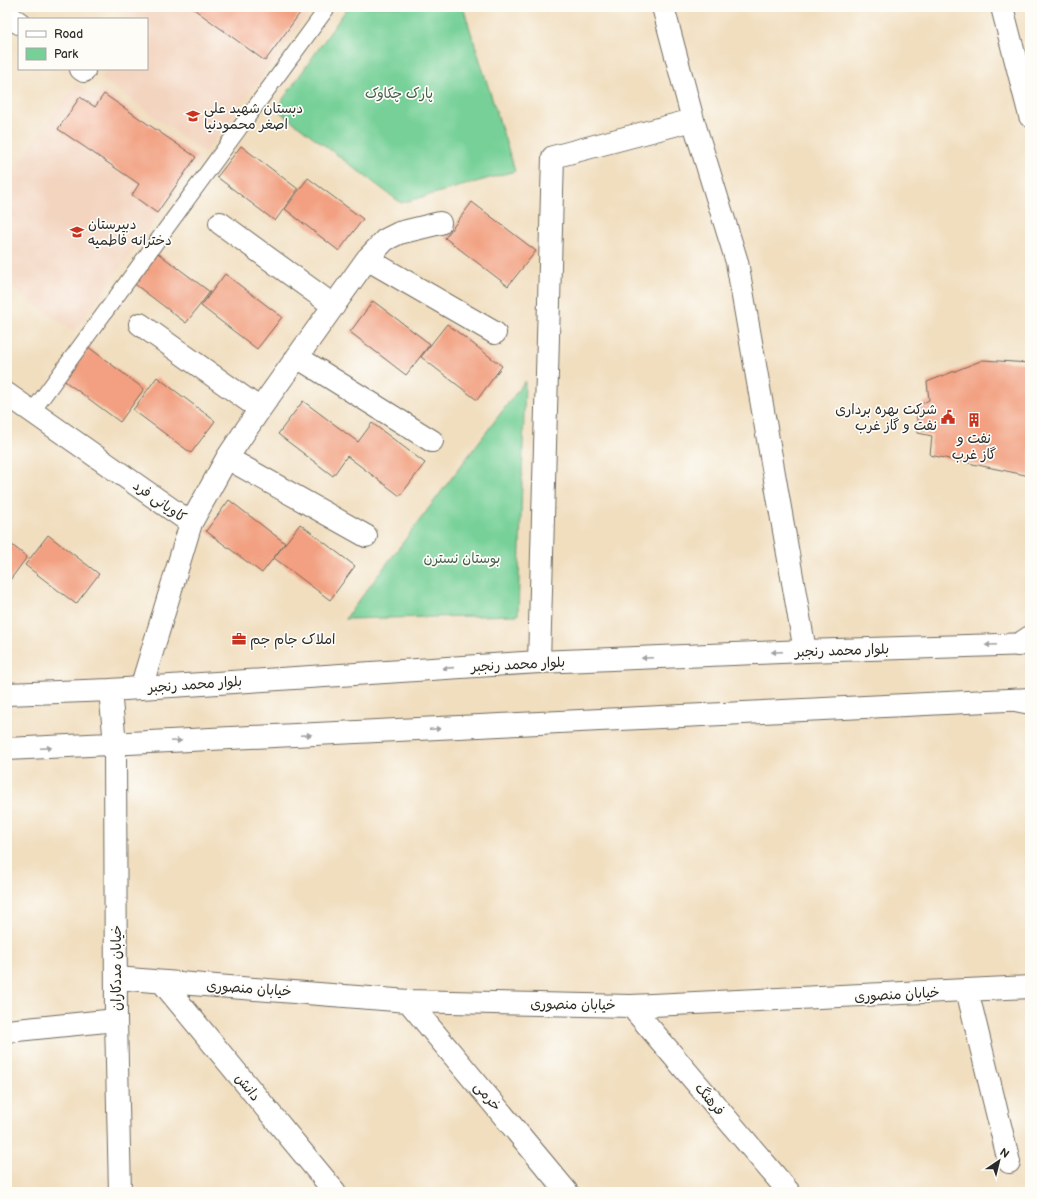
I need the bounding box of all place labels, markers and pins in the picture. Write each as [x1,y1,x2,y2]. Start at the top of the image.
place label: دبستان شهید علی اصغر محمودنیا [204,100,303,133]
school or university icon: دبستان شهید علی اصغر محمودنیا [185,108,201,124]
place label: دبیرستان دخترانه فاطمیه [88,216,172,249]
school or university icon: دبیرستان دخترانه فاطمیه [69,224,85,240]
place label: شرکت بهره برداری نفت و گاز غرب [835,401,937,434]
public building icon: شرکت بهره برداری نفت و گاز غرب [940,409,956,425]
building icon: نفت و گاز غرب [966,412,982,428]
place label: نفت و گاز غرب [952,430,996,463]
office icon: املاک جام جم [231,631,247,647]
place label: املاک جام جم [250,631,336,650]

